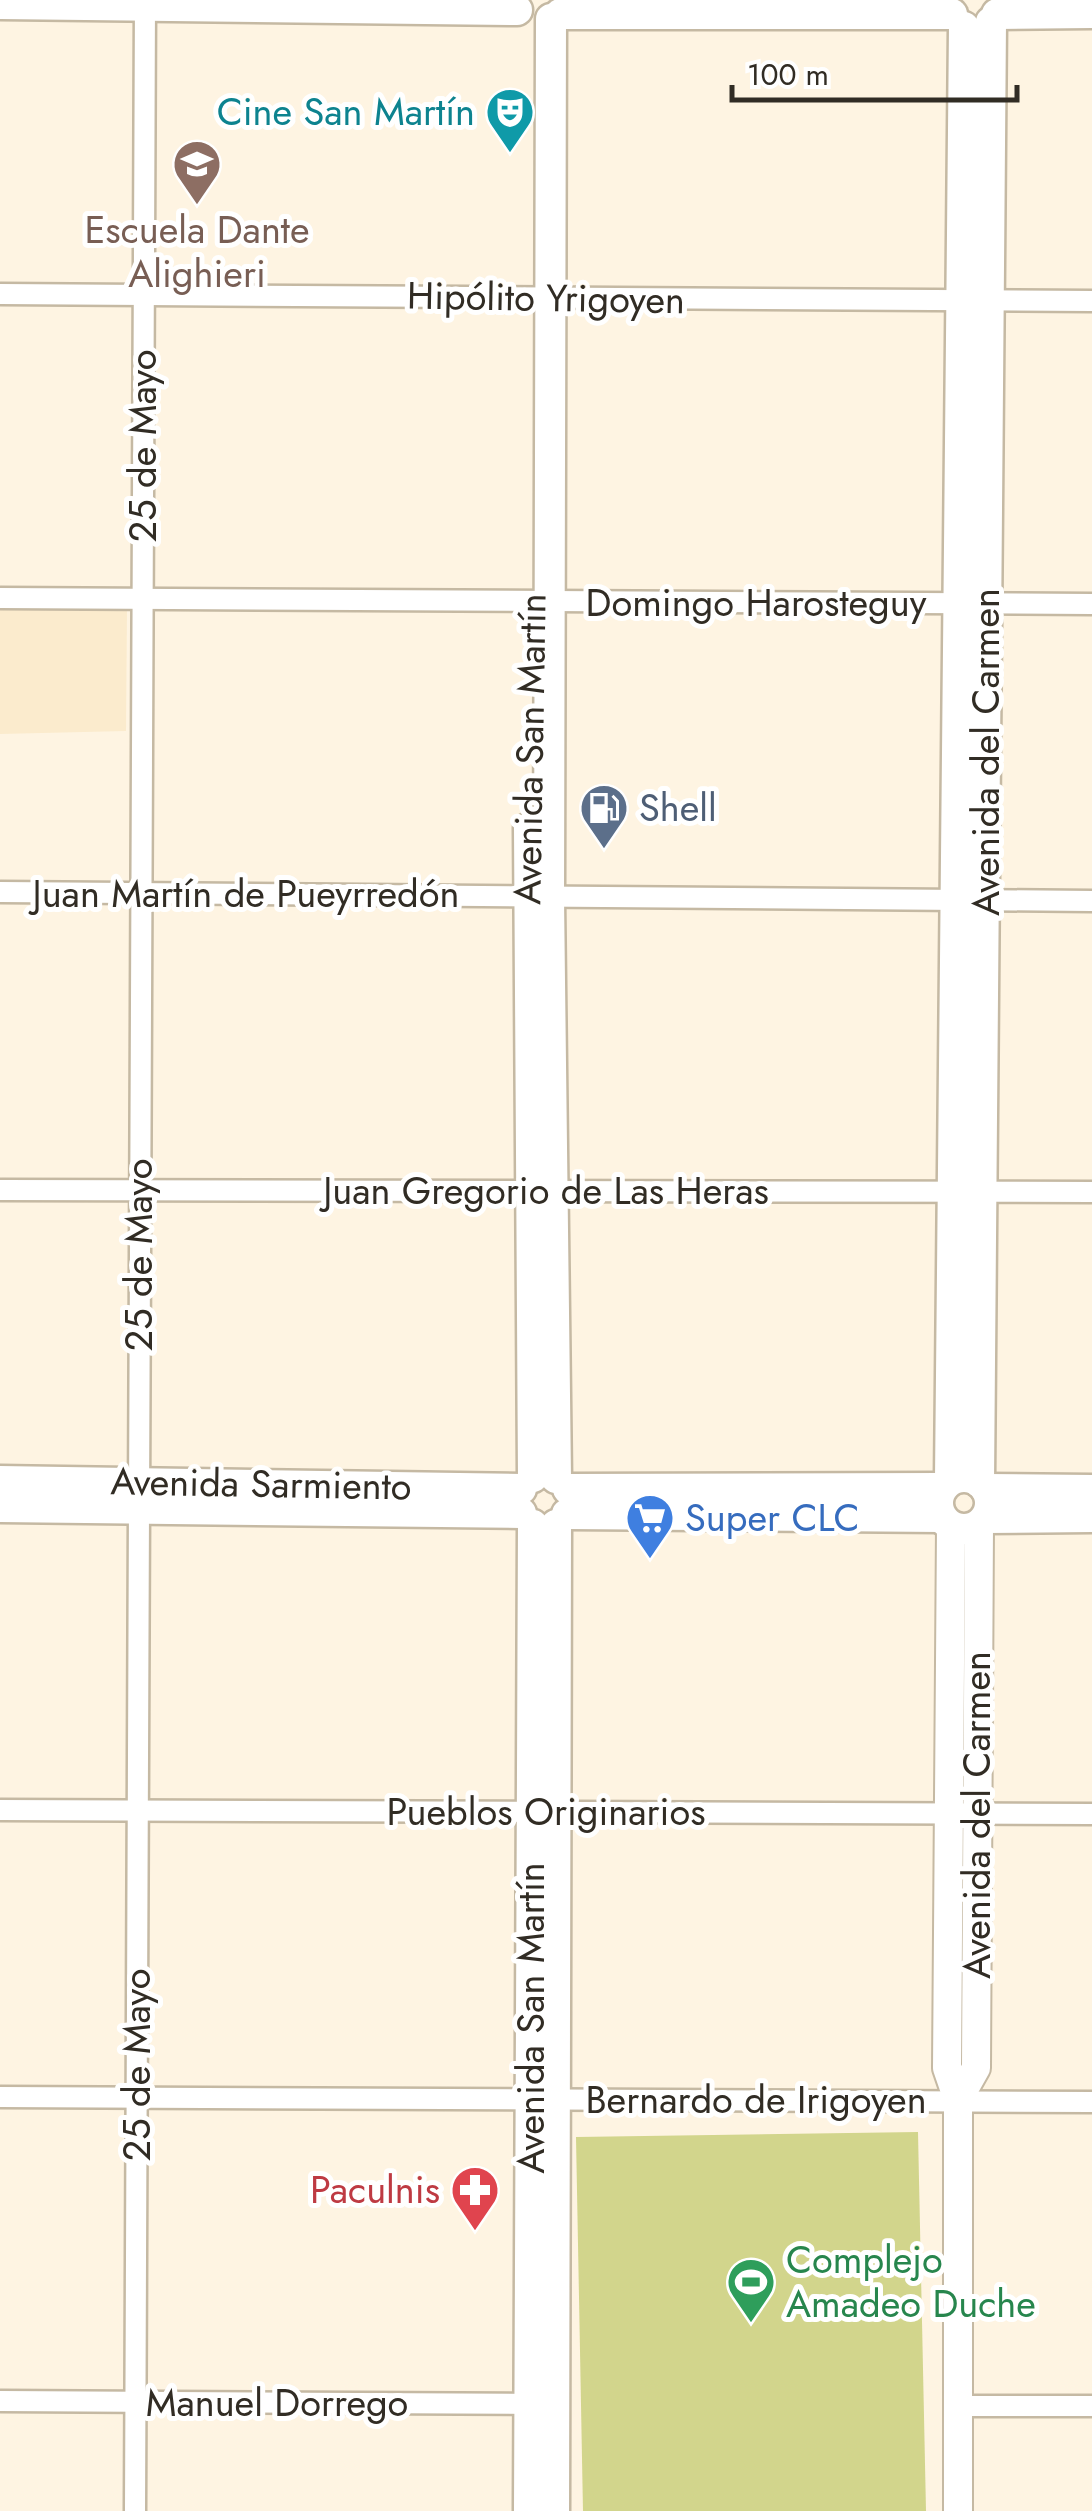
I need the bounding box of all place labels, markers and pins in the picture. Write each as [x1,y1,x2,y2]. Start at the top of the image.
place label: Cine San Martín [217,84,475,139]
theatre icon: Cine San Martín [484,86,536,154]
school or university icon: Escuela Dante Alighieri [171,138,223,206]
place label: Escuela Dante Alighieri [84,202,310,301]
place label: Shell [639,780,717,835]
fuel station icon: Shell [578,782,630,850]
place label: Super CLC [685,1490,859,1545]
supermarket icon: Super CLC [624,1492,676,1560]
place label: Paculnis [310,2162,440,2217]
pharmacy icon: Paculnis [449,2164,501,2232]
place label: Complejo Amadeo Duche [786,2232,1036,2331]
sports icon: Complejo Amadeo Duche [725,2256,777,2324]

